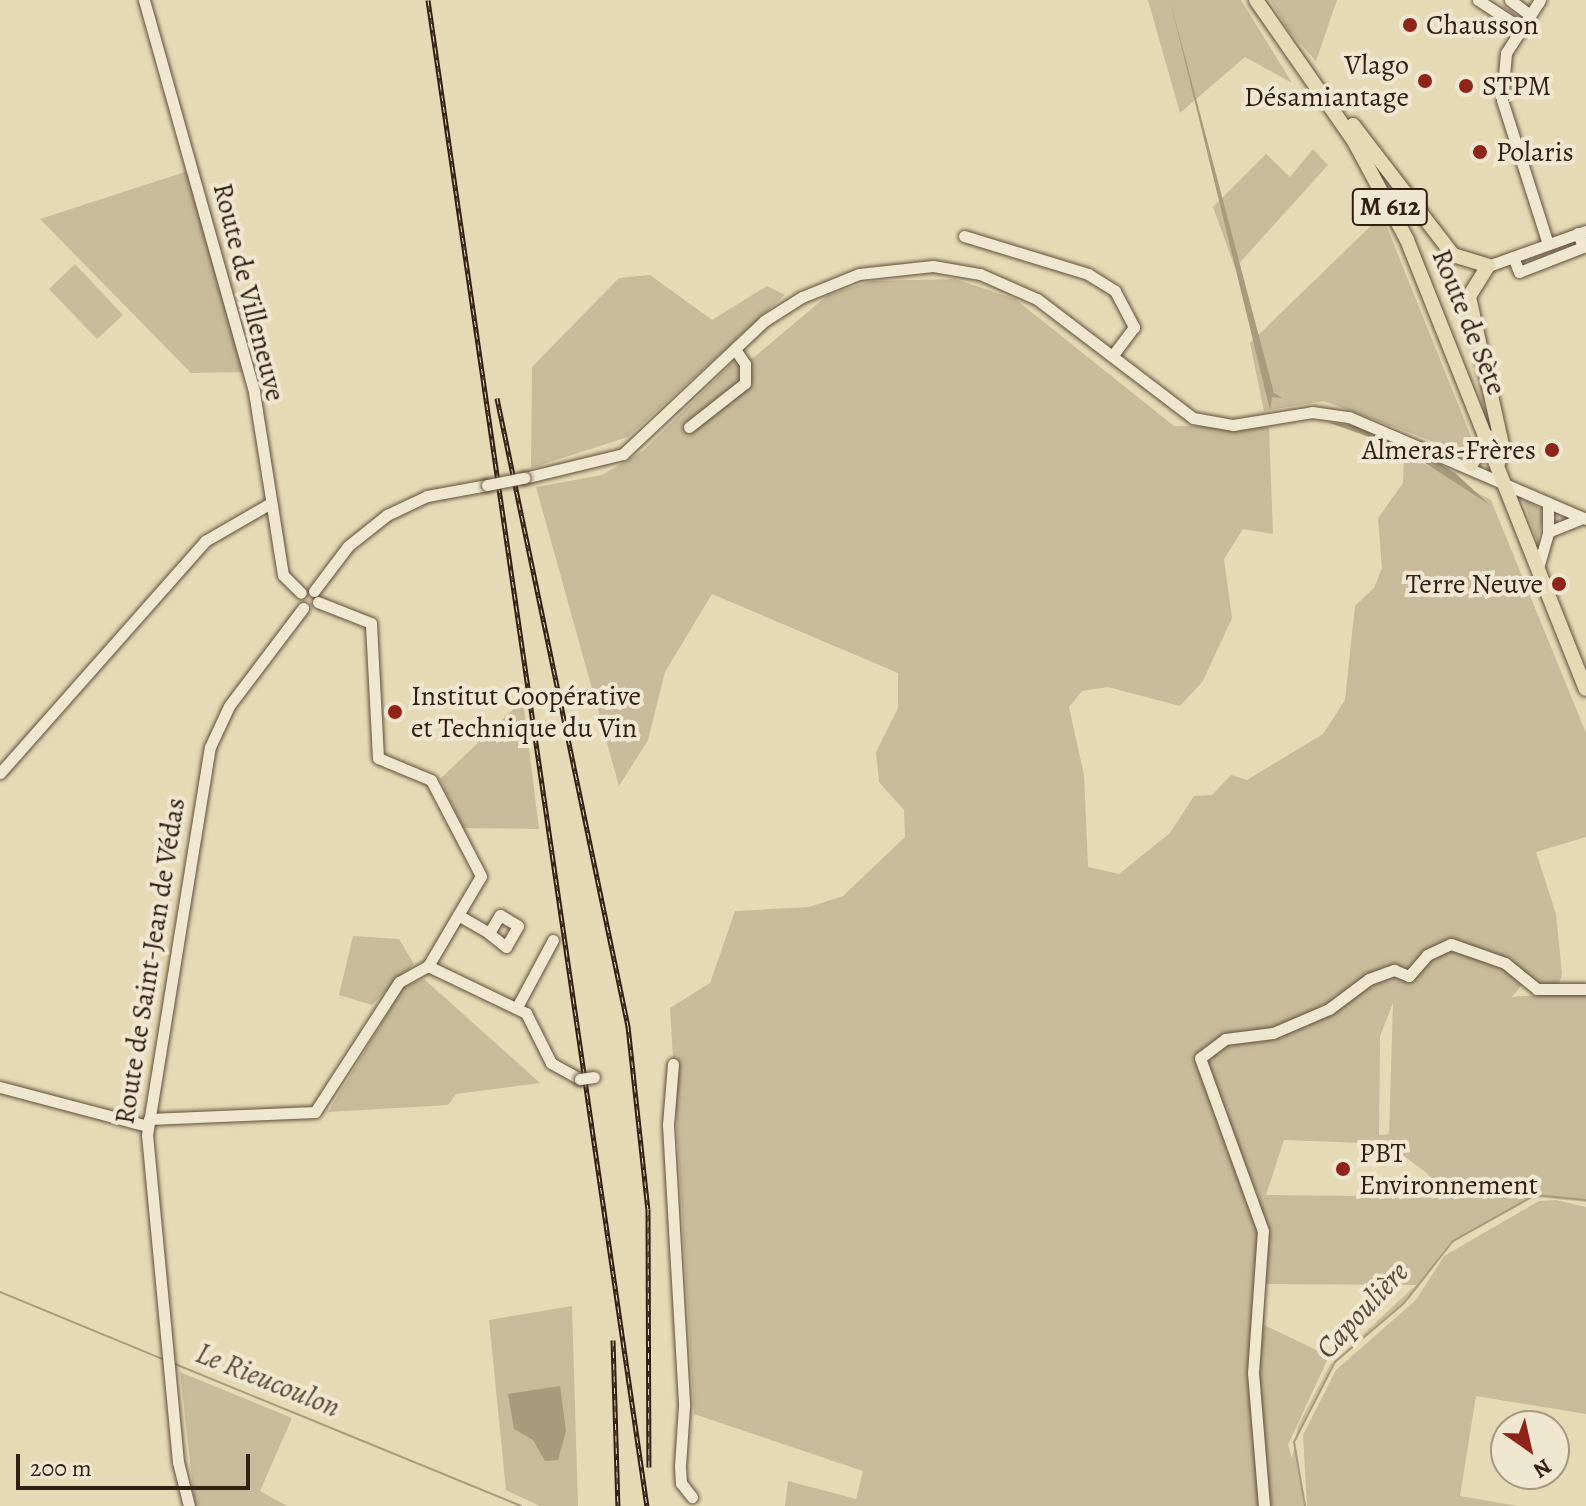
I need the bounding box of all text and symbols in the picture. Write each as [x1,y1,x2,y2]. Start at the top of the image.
place label: Chausson [1426,8,1538,42]
marker: Chausson [1401,16,1419,34]
place label: Vlago Désamiantage [1244,48,1409,114]
place label: STPM [1482,69,1551,103]
marker: Vlago Désamiantage [1416,72,1434,90]
marker: STPM [1457,77,1475,95]
place label: Polaris [1496,135,1574,169]
marker: Polaris [1471,143,1489,161]
street label: Route de Villeneuve [206,180,292,404]
road number: M 612 [1350,185,1430,229]
street label: Route de Sète [1424,244,1514,400]
place label: Almeras-Frères [1362,433,1536,467]
marker: Almeras-Frères [1543,441,1561,459]
place label: Terre Neuve [1406,567,1543,601]
marker: Terre Neuve [1550,575,1568,593]
place label: Institut Coopérative et Technique du Vin [411,679,641,745]
marker: Institut Coopérative et Technique du Vin [386,703,404,721]
street label: Route de Saint-Jean de Védas [108,795,192,1127]
place label: PBT Environnement [1359,1136,1538,1202]
marker: PBT Environnement [1334,1160,1352,1178]
water label: Capoulière [1308,1254,1416,1366]
water label: Le Rieucoulon [191,1335,345,1425]
north arrow [1490,1410,1570,1490]
scale bar [20,1438,254,1488]
text: N [1527,1451,1557,1485]
text: 200 m [30,1452,92,1484]

